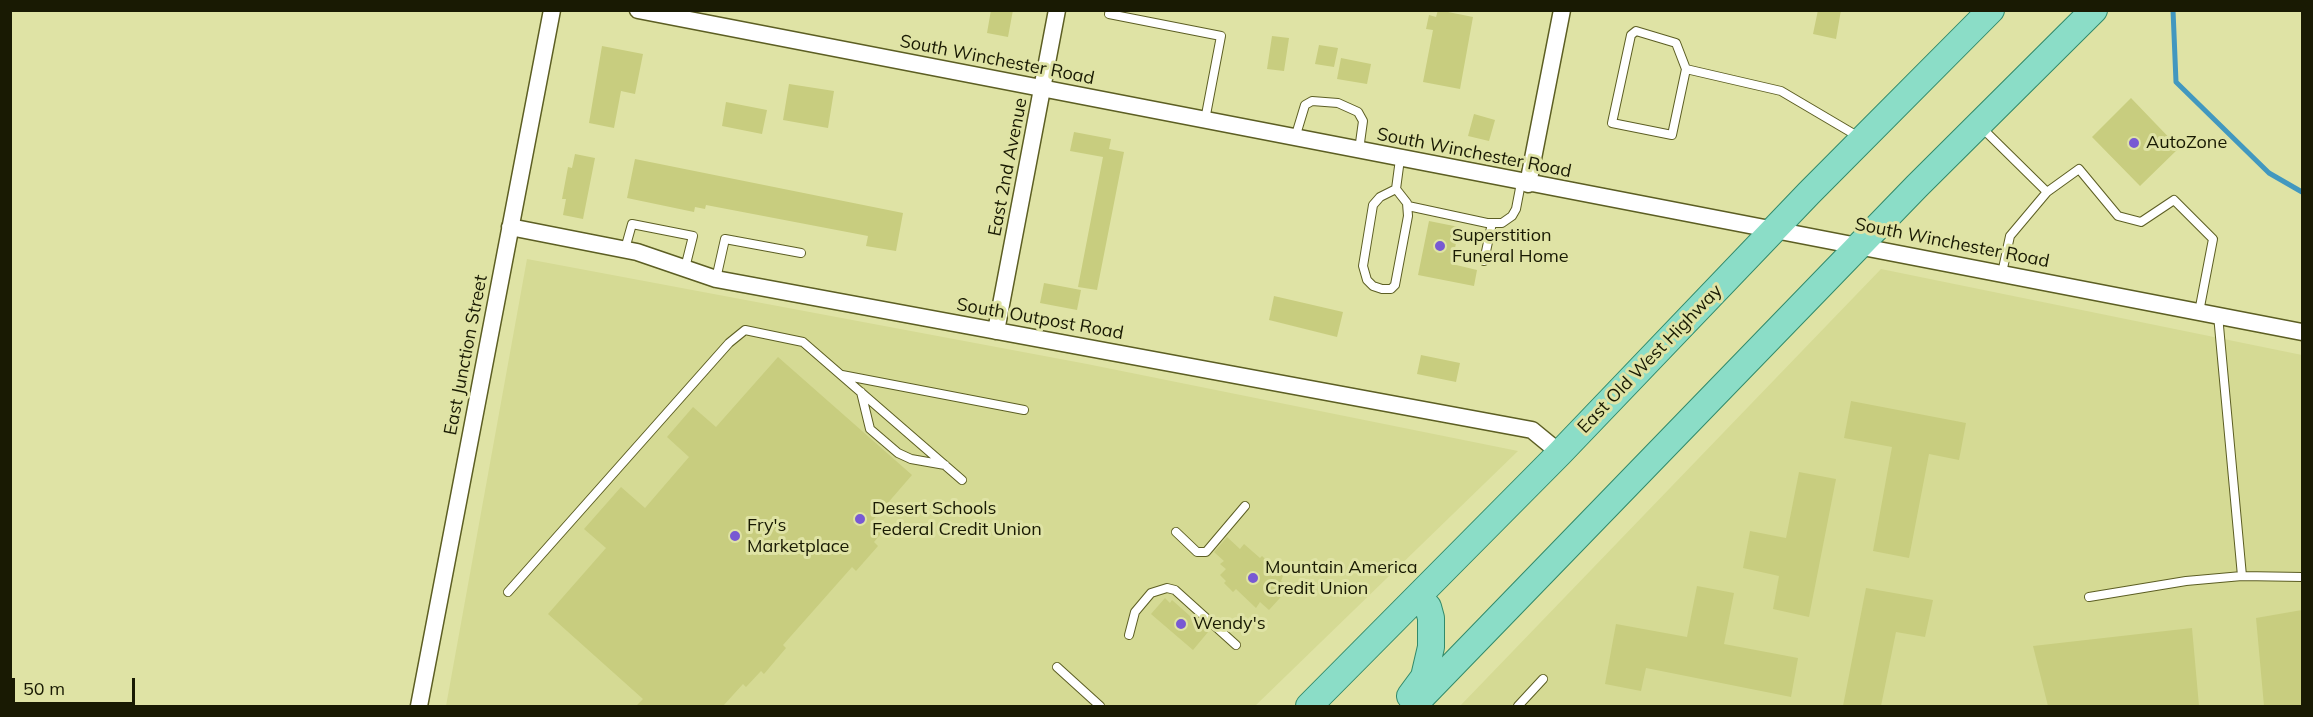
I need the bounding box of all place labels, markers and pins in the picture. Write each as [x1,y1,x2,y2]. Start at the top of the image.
place label: AutoZone [2146,132,2227,154]
marker: AutoZone [2127,136,2141,150]
place label: Superstition Funeral Home [1452,225,1569,268]
marker: Superstition Funeral Home [1433,239,1447,253]
place label: Desert Schools Federal Credit Union [872,498,1042,540]
marker: Desert Schools Federal Credit Union [853,512,867,526]
place label: Fry's Marketplace [747,515,849,558]
marker: Fry's Marketplace [728,529,742,543]
place label: Mountain America Credit Union [1265,557,1418,600]
marker: Mountain America Credit Union [1246,571,1260,585]
place label: Wendy's [1193,613,1266,635]
marker: Wendy's [1174,617,1188,631]

